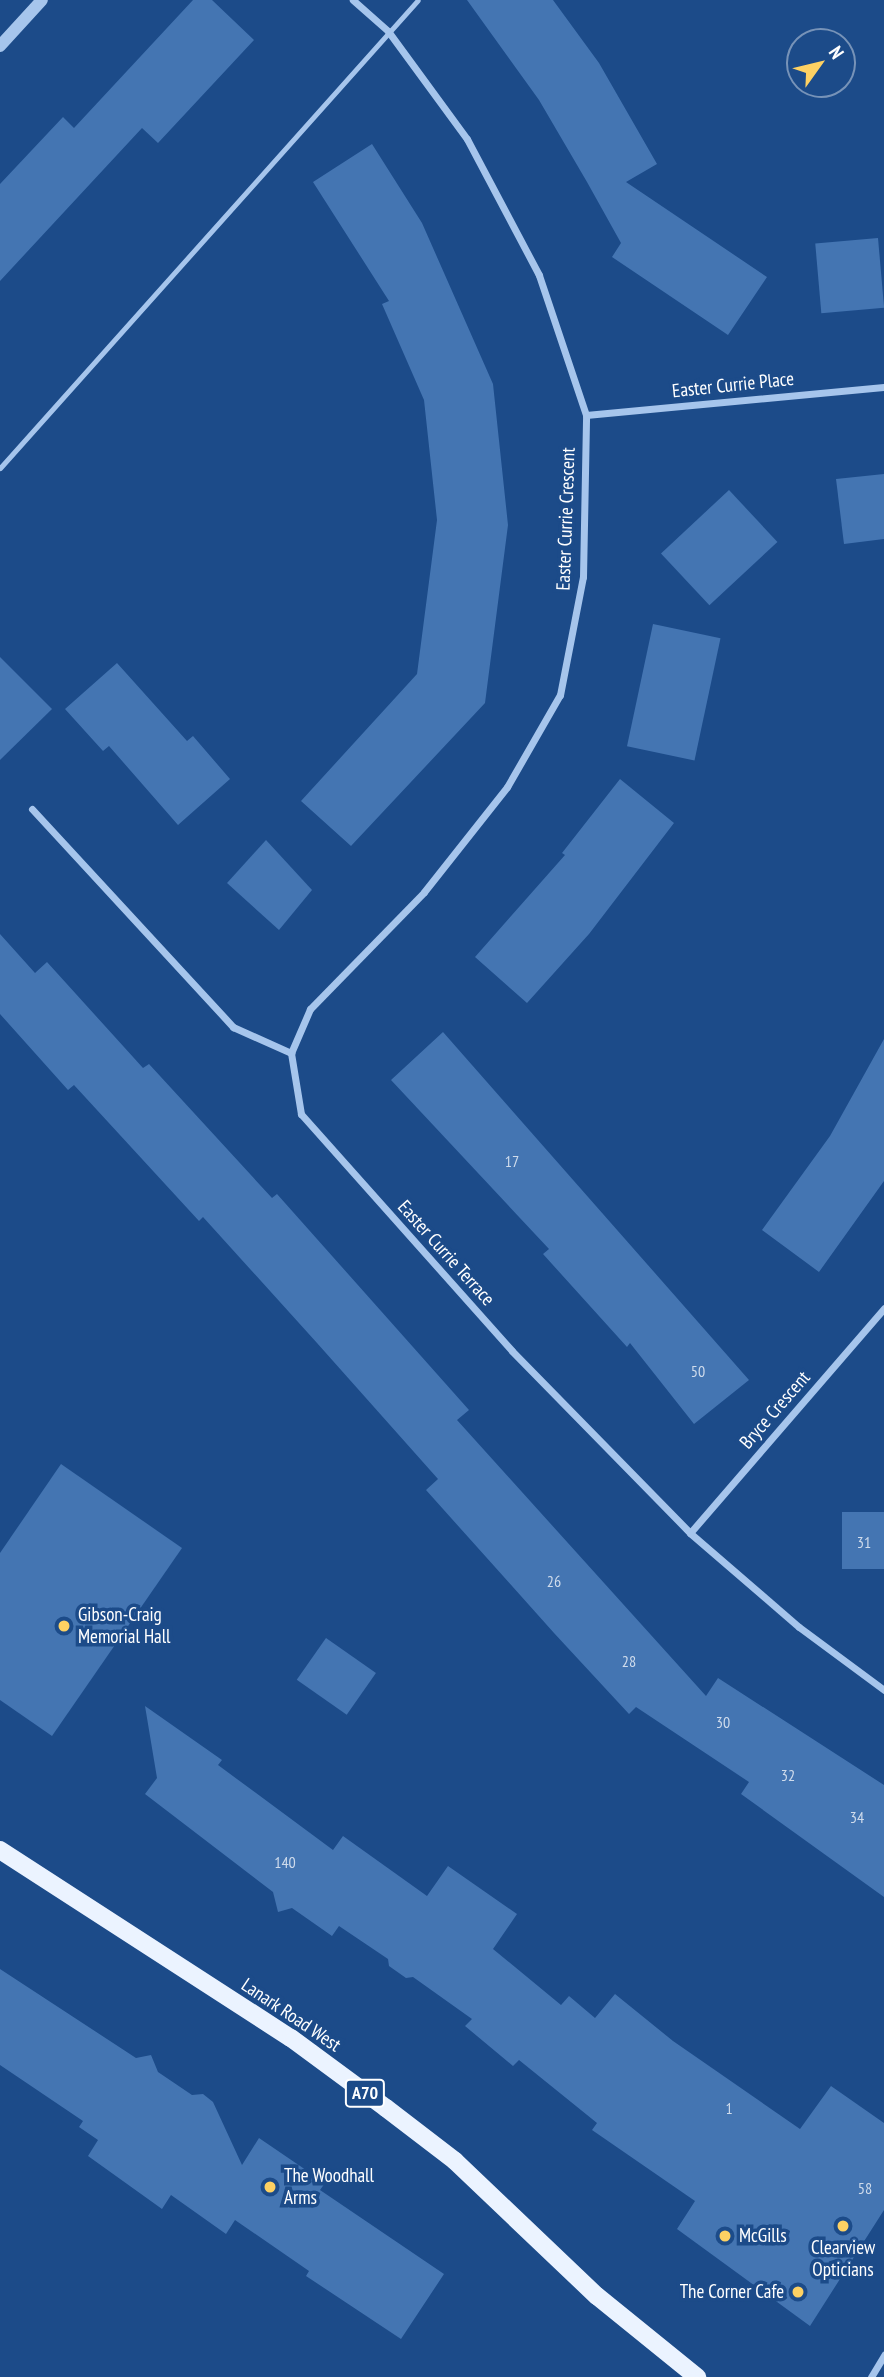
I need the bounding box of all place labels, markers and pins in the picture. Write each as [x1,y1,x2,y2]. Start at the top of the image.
place label: Gibson-Craig Memorial Hall [78,1604,171,1648]
marker: Gibson-Craig Memorial Hall [56,1618,72,1634]
place label: The Woodhall Arms [284,2165,374,2209]
marker: The Woodhall Arms [262,2179,278,2195]
marker: Clearview Opticians [835,2218,851,2234]
place label: McGills [739,2225,787,2247]
marker: McGills [717,2228,733,2244]
place label: Clearview Opticians [811,2237,875,2281]
place label: The Corner Cafe [680,2281,784,2303]
marker: The Corner Cafe [790,2284,806,2300]

